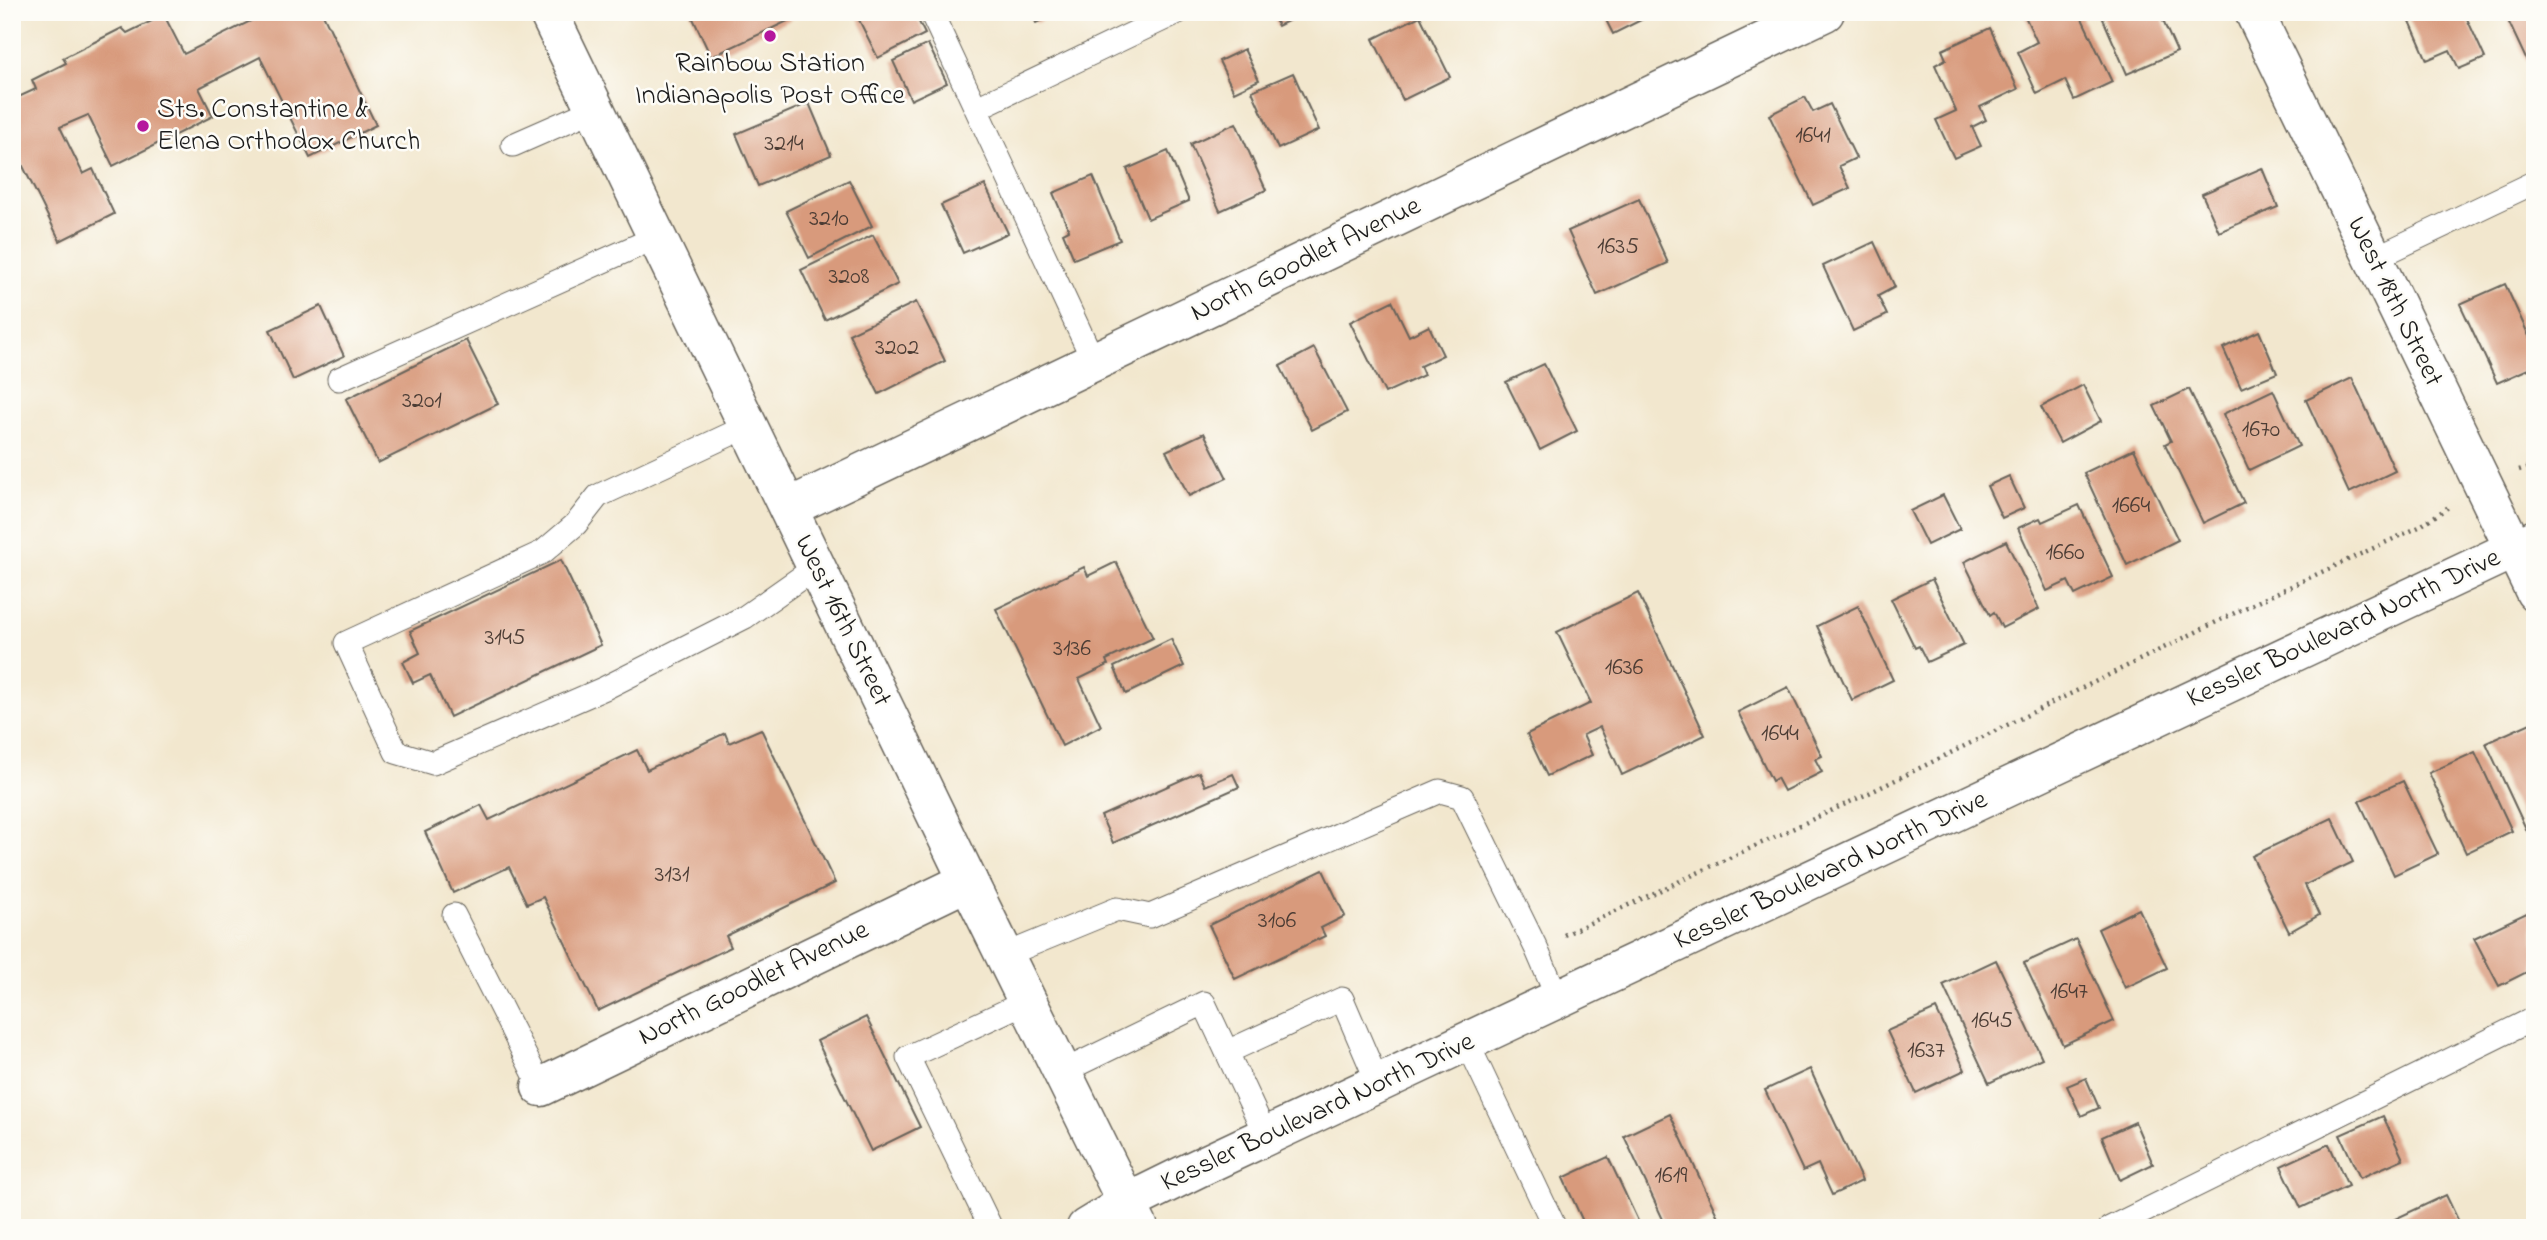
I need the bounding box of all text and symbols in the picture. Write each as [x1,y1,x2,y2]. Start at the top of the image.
marker: Rainbow Station Indianapolis Post Office [762,28,778,44]
place label: Rainbow Station Indianapolis Post Office [635,44,905,117]
place label: Sts. Constantine & Elena Orthodox Church [157,90,420,163]
marker: Sts. Constantine & Elena Orthodox Church [135,118,151,134]
house number: 1641 [1795,119,1831,154]
house number: 3214 [764,127,804,162]
street label: North Goodlet Avenue [1184,186,1428,334]
house number: 3210 [809,202,849,237]
street label: West 18th Street [2335,210,2453,394]
house number: 1635 [1597,230,1639,265]
house number: 3208 [828,260,870,295]
house number: 3202 [875,331,919,366]
house number: 3201 [402,384,442,419]
house number: 1670 [2242,413,2280,448]
house number: 1664 [2112,489,2150,524]
street label: West 16th Street [783,528,901,714]
house number: 1660 [2045,536,2085,571]
street label: Kessler Boulevard North Drive [2180,538,2508,720]
house number: 3145 [484,621,526,656]
house number: 3136 [1053,632,1091,667]
house number: 1636 [1605,651,1644,686]
house number: 1644 [1761,717,1799,752]
street label: Kessler Boulevard North Drive [1667,780,1995,962]
house number: 3131 [654,858,690,893]
house number: 3106 [1258,904,1297,939]
street label: North Goodlet Avenue [632,910,876,1058]
house number: 1647 [2050,975,2088,1010]
house number: 1645 [1971,1004,2013,1039]
street label: Kessler Boulevard North Drive [1154,1022,1482,1204]
house number: 1637 [1907,1034,1945,1069]
house number: 1619 [1654,1159,1688,1194]

